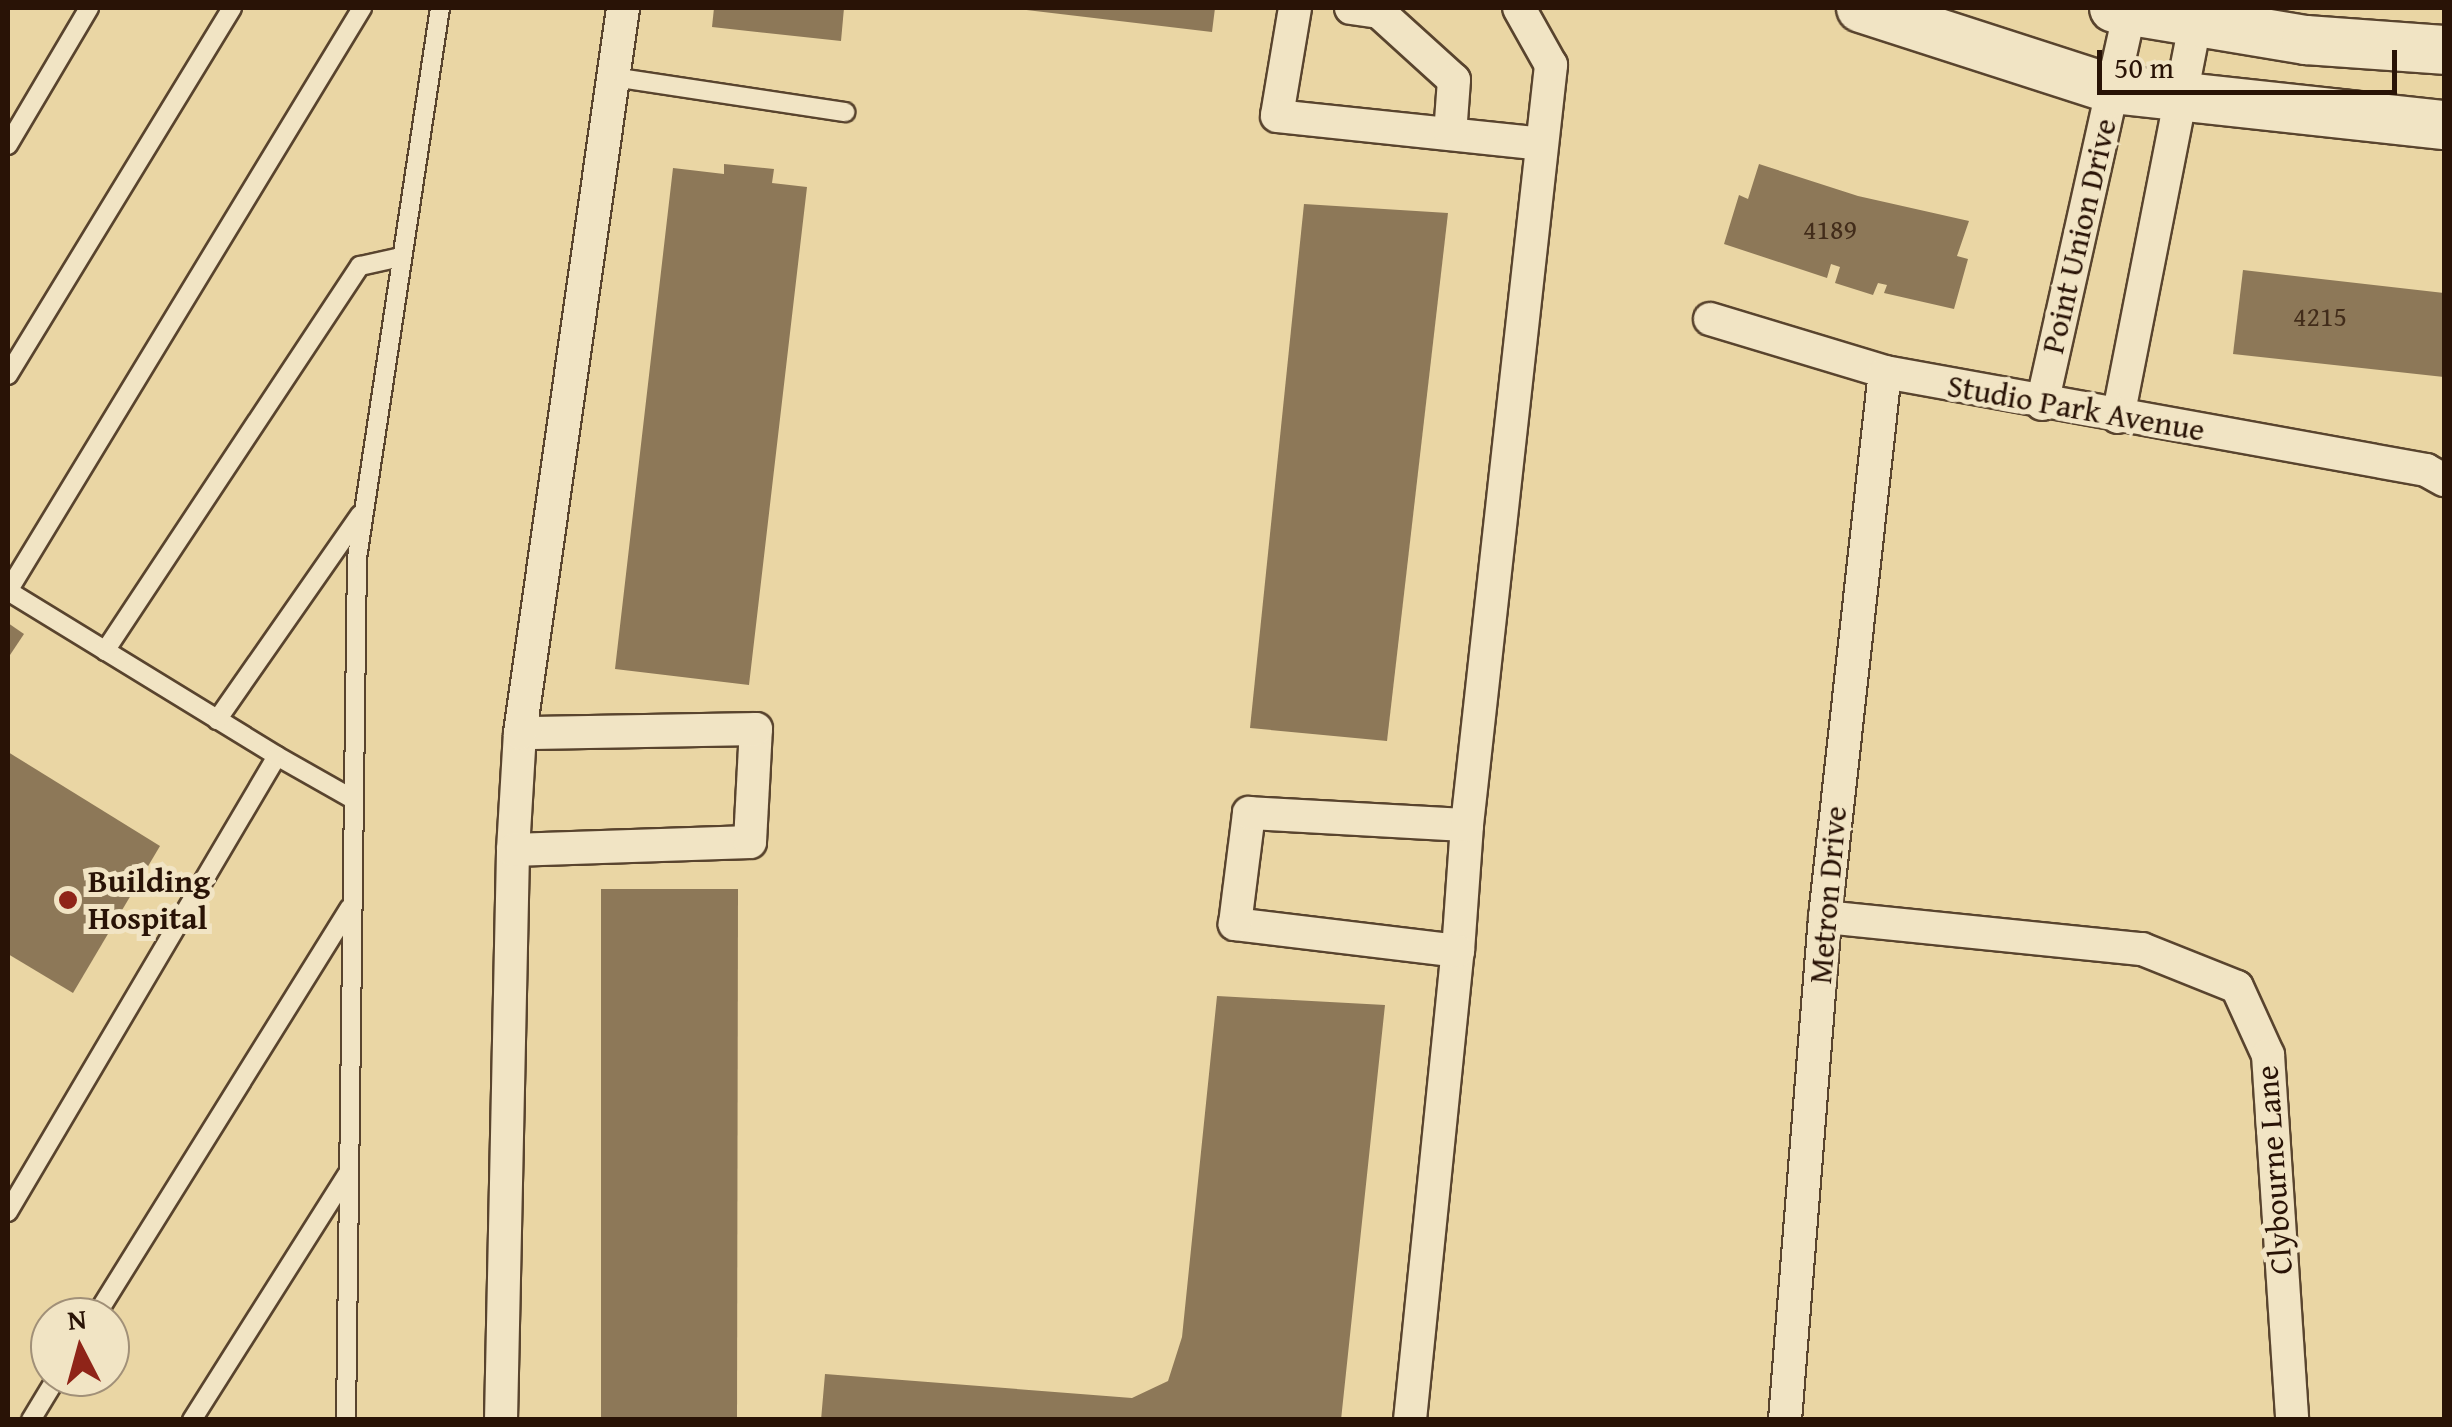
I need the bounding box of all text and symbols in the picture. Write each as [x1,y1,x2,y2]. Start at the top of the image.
scale bar [2102,30,2402,92]
text: 50 m [2114,45,2174,89]
street label: Point Union Drive [2033,115,2125,357]
house number: 4189 [1803,212,1857,246]
house number: 4215 [2293,299,2347,333]
street label: Studio Park Avenue [1944,366,2208,450]
street label: Metron Drive [1801,804,1855,986]
place label: Building Hospital [88,863,210,938]
marker: Building Hospital [57,889,79,911]
street label: Clybourne Lane [2248,1064,2300,1276]
north arrow [30,1297,130,1397]
text: N [66,1297,88,1340]

